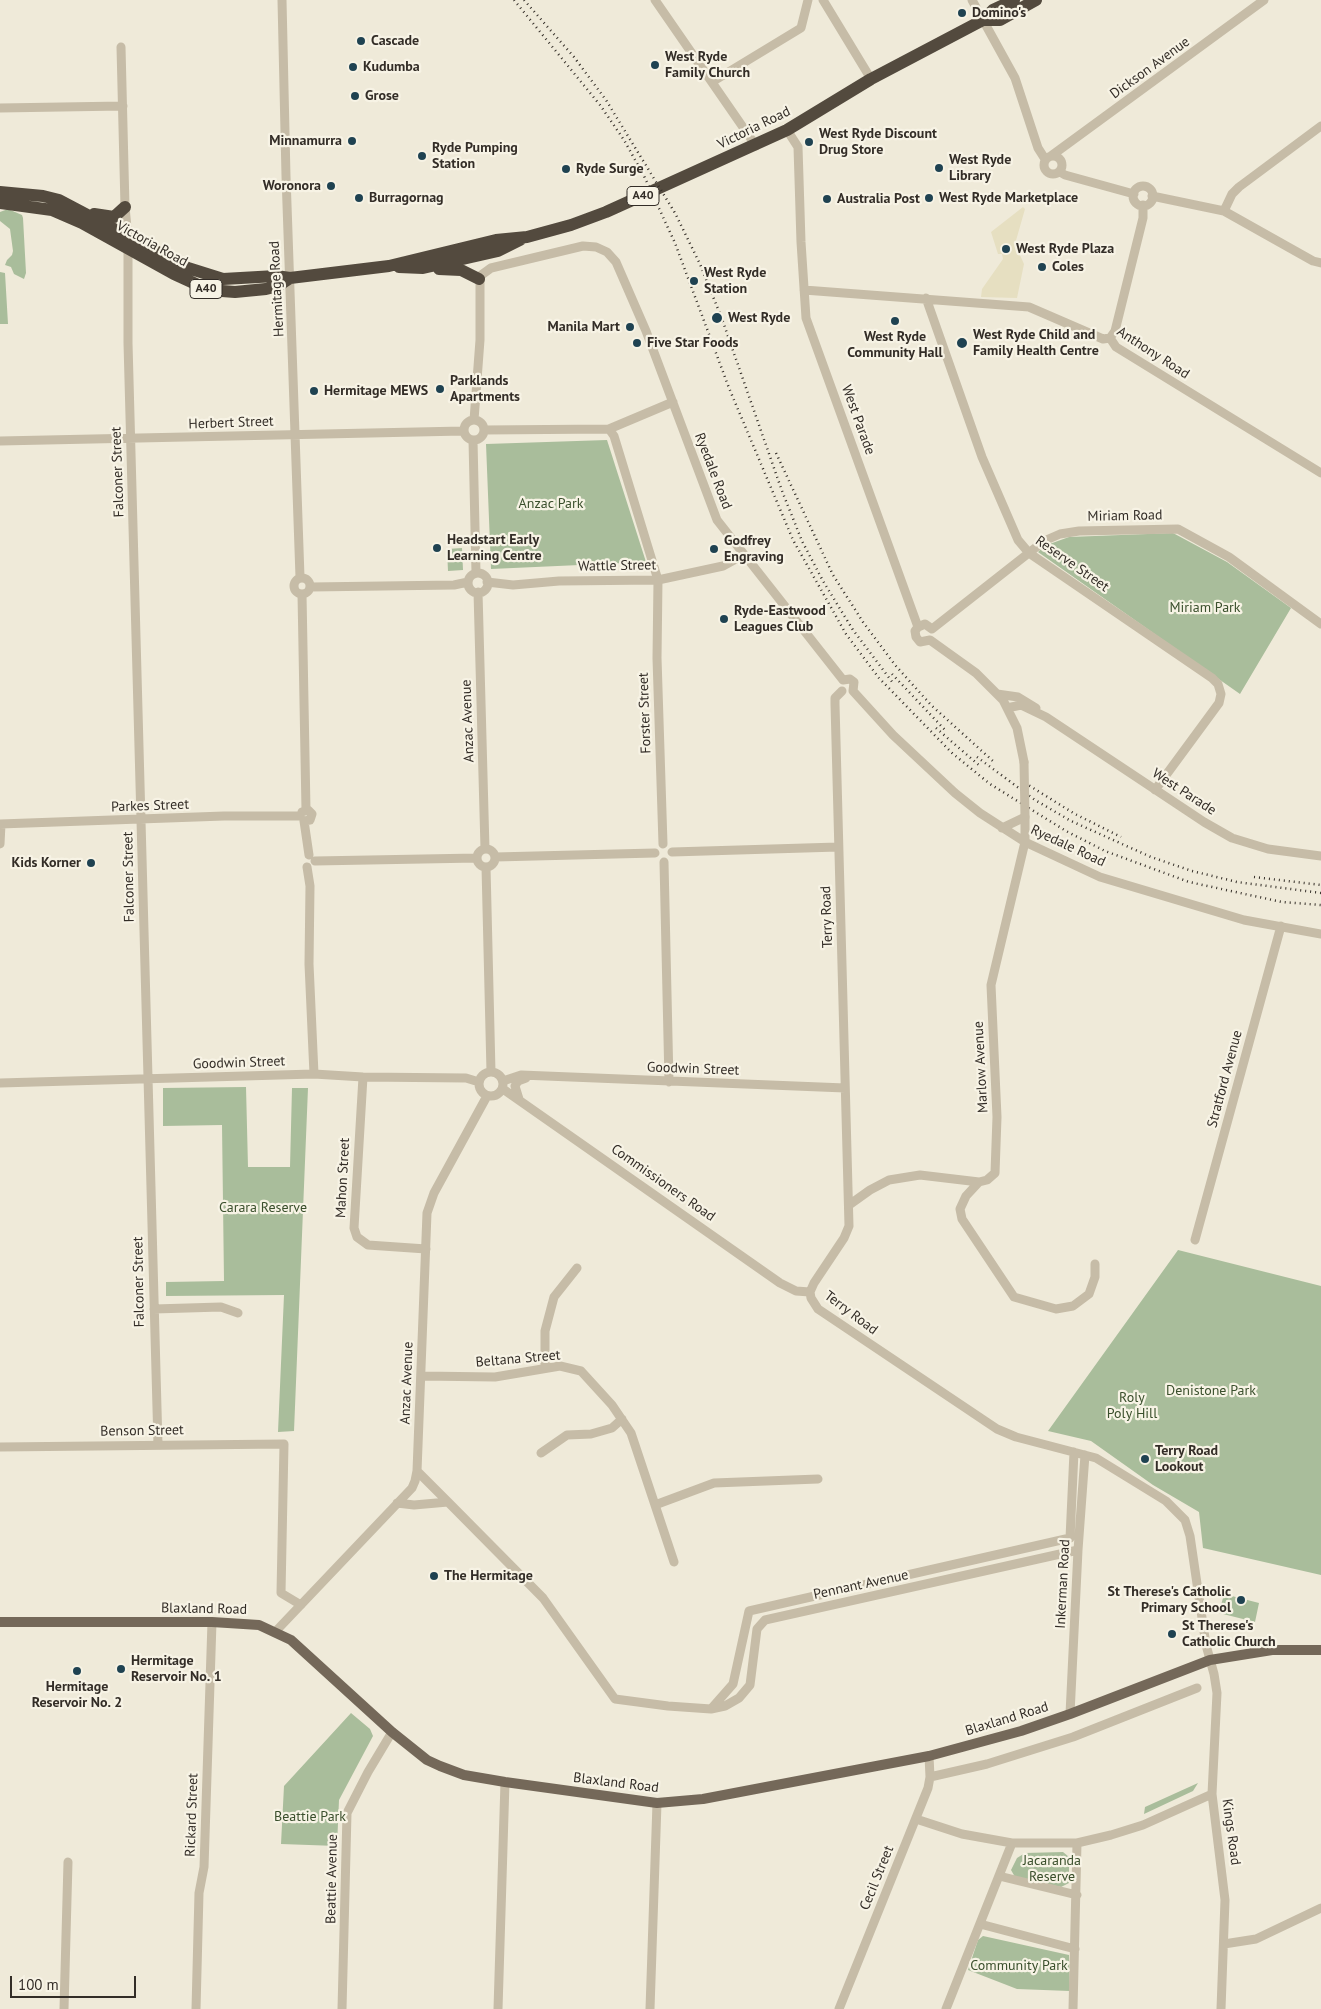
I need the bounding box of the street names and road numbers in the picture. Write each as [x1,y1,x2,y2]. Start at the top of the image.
street label: Dickson Avenue [1107,33,1193,103]
street label: Victoria Road [715,103,793,153]
road number: A40 [627,187,659,206]
street label: Victoria Road [113,218,191,270]
street label: Hermitage Road [266,241,288,337]
road number: A40 [190,280,222,298]
street label: Anthony Road [1113,323,1193,383]
street label: West Parade [838,383,878,457]
street label: Herbert Street [188,413,274,433]
street label: Falconer Street [108,426,128,518]
street label: Ryedale Road [691,430,735,512]
street label: Miriam Road [1087,507,1163,525]
street label: Reserve Street [1032,533,1112,595]
street label: Wattle Street [578,557,656,575]
street label: Forster Street [635,672,655,754]
street label: Anzac Avenue [458,679,478,763]
street label: West Parade [1149,765,1219,819]
street label: Parkes Street [111,796,189,816]
street label: Ryedale Road [1028,821,1108,871]
street label: Falconer Street [120,831,138,923]
street label: Terry Road [818,885,836,949]
street label: Marlow Avenue [970,1021,992,1113]
street label: Stratford Avenue [1204,1028,1246,1130]
street label: Goodwin Street [193,1053,285,1073]
street label: Goodwin Street [647,1059,739,1079]
street label: Mahon Street [333,1137,353,1219]
street label: Commissioners Road [608,1141,718,1225]
street label: Falconer Street [130,1236,148,1328]
street label: Terry Road [821,1287,881,1339]
street label: Anzac Avenue [397,1341,417,1425]
street label: Beltana Street [475,1347,561,1371]
street label: Benson Street [100,1422,184,1440]
street label: Inkerman Road [1052,1539,1074,1629]
street label: Pennant Avenue [812,1567,910,1603]
street label: Blaxland Road [161,1600,247,1618]
street label: Blaxland Road [963,1698,1051,1740]
street label: Blaxland Road [572,1769,660,1797]
street label: Rickard Street [182,1773,202,1857]
street label: Kings Road [1218,1798,1244,1866]
street label: Beattie Avenue [323,1834,341,1924]
street label: Cecil Street [856,1843,898,1913]

